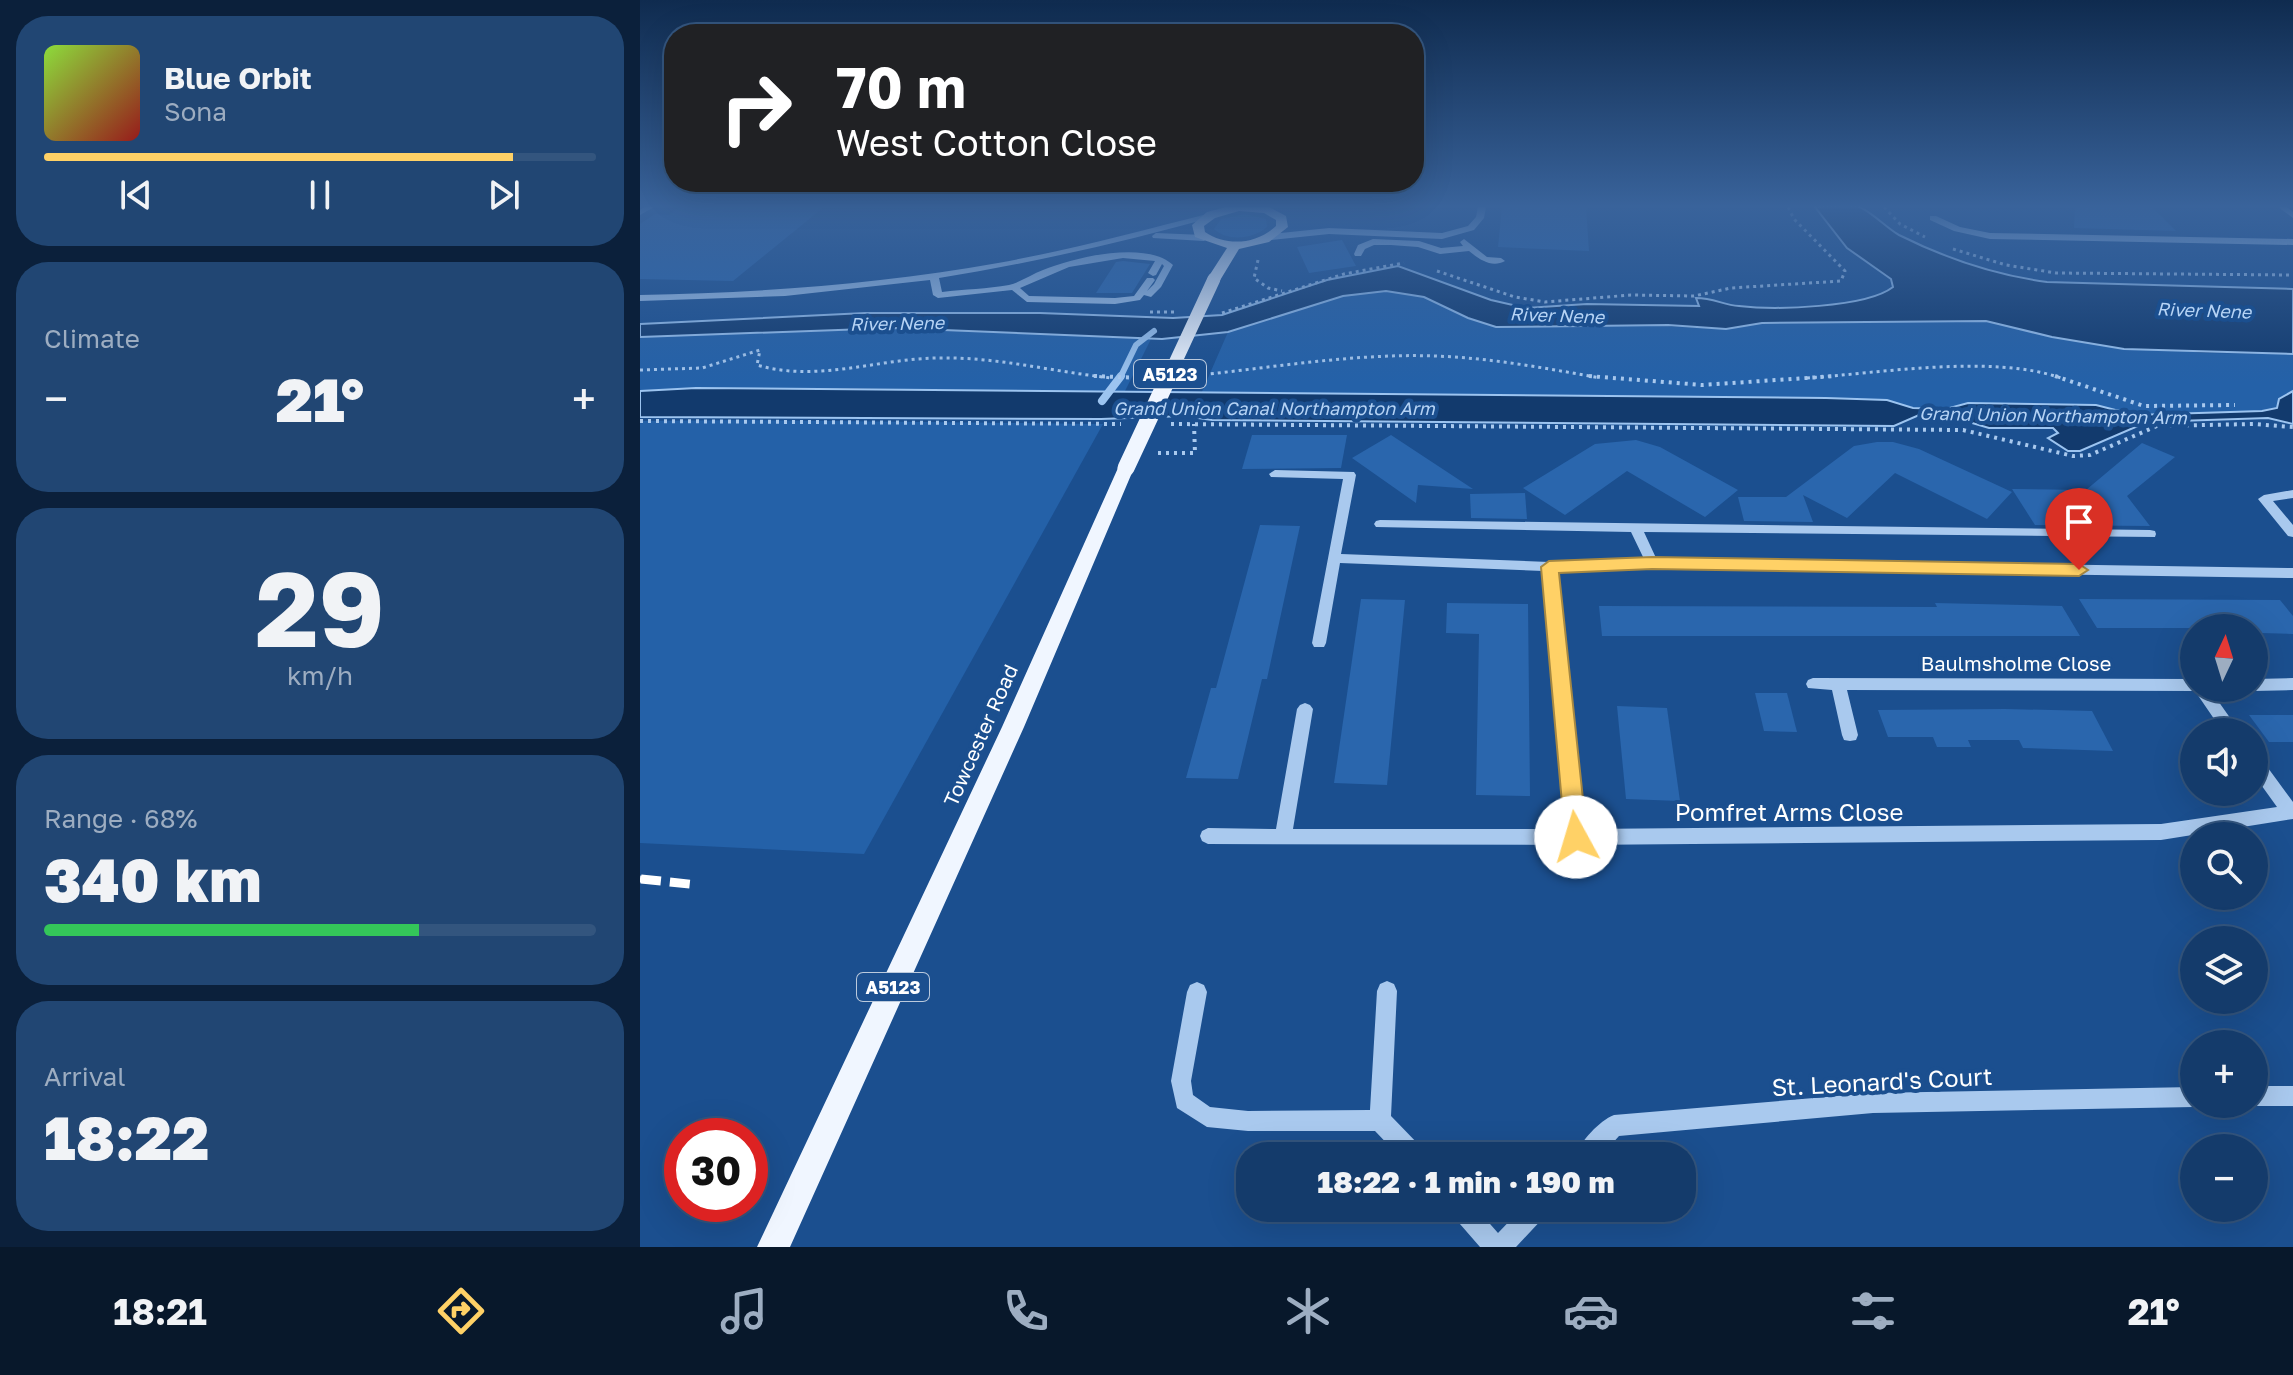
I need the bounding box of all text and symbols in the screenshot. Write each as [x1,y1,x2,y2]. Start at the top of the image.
text: 70 m [836,53,966,120]
icon: right [704,56,808,160]
text: Blue Orbit [164,60,312,96]
text: Sona [164,96,227,127]
text: West Cotton Close [836,121,1157,164]
icon: previous [114,173,158,217]
icon: pause [298,173,342,217]
icon: next [482,173,526,217]
water label: River Nene [2156,297,2253,323]
water label: River Nene [1509,302,1606,328]
water label: River Nene [850,311,946,335]
text: Climate [44,323,140,354]
road number: A5123 [1134,360,1206,388]
text: 21° [276,363,364,435]
text: − [44,372,68,425]
text: + [572,372,596,425]
water label: Grand Union Canal Northampton Arm [1113,397,1436,419]
water label: Grand Union Northampton Arm [1919,402,2188,428]
pin [2045,488,2113,570]
icon: arrive [2057,500,2101,544]
text: 29 [255,545,385,670]
north arrow [2180,614,2268,702]
map controls [2180,614,2268,1222]
street label: Baulmsholme Close [1921,651,2111,675]
text: km/h [287,660,353,691]
street label: Towcester Road [938,660,1022,810]
button: sound [2180,718,2268,806]
position arrow [1534,795,1618,879]
street label: Pomfret Arms Close [1675,797,1903,826]
text: Range · 68% [44,803,197,834]
button: search [2180,822,2268,910]
text: 340 km [44,843,261,915]
button: layers [2180,926,2268,1014]
road number: A5123 [857,973,929,1001]
button: + [2180,1030,2268,1118]
text: Arrival [44,1061,125,1092]
street label: St. Leonard's Court [1771,1061,1993,1101]
text: 18:22 [44,1101,209,1173]
speed limit sign: 30 [664,1118,768,1222]
button: − [2180,1134,2268,1222]
text: 18:22 · 1 min · 190 m [1317,1164,1615,1200]
icon: directions [433,1283,489,1339]
icon: music [716,1283,772,1339]
icon: phone [998,1283,1054,1339]
icon: climate [1280,1283,1336,1339]
icon: car [1563,1283,1619,1339]
icon: filters [1845,1283,1901,1339]
text: 18:21 [113,1290,207,1333]
text: 21° [2128,1290,2180,1333]

